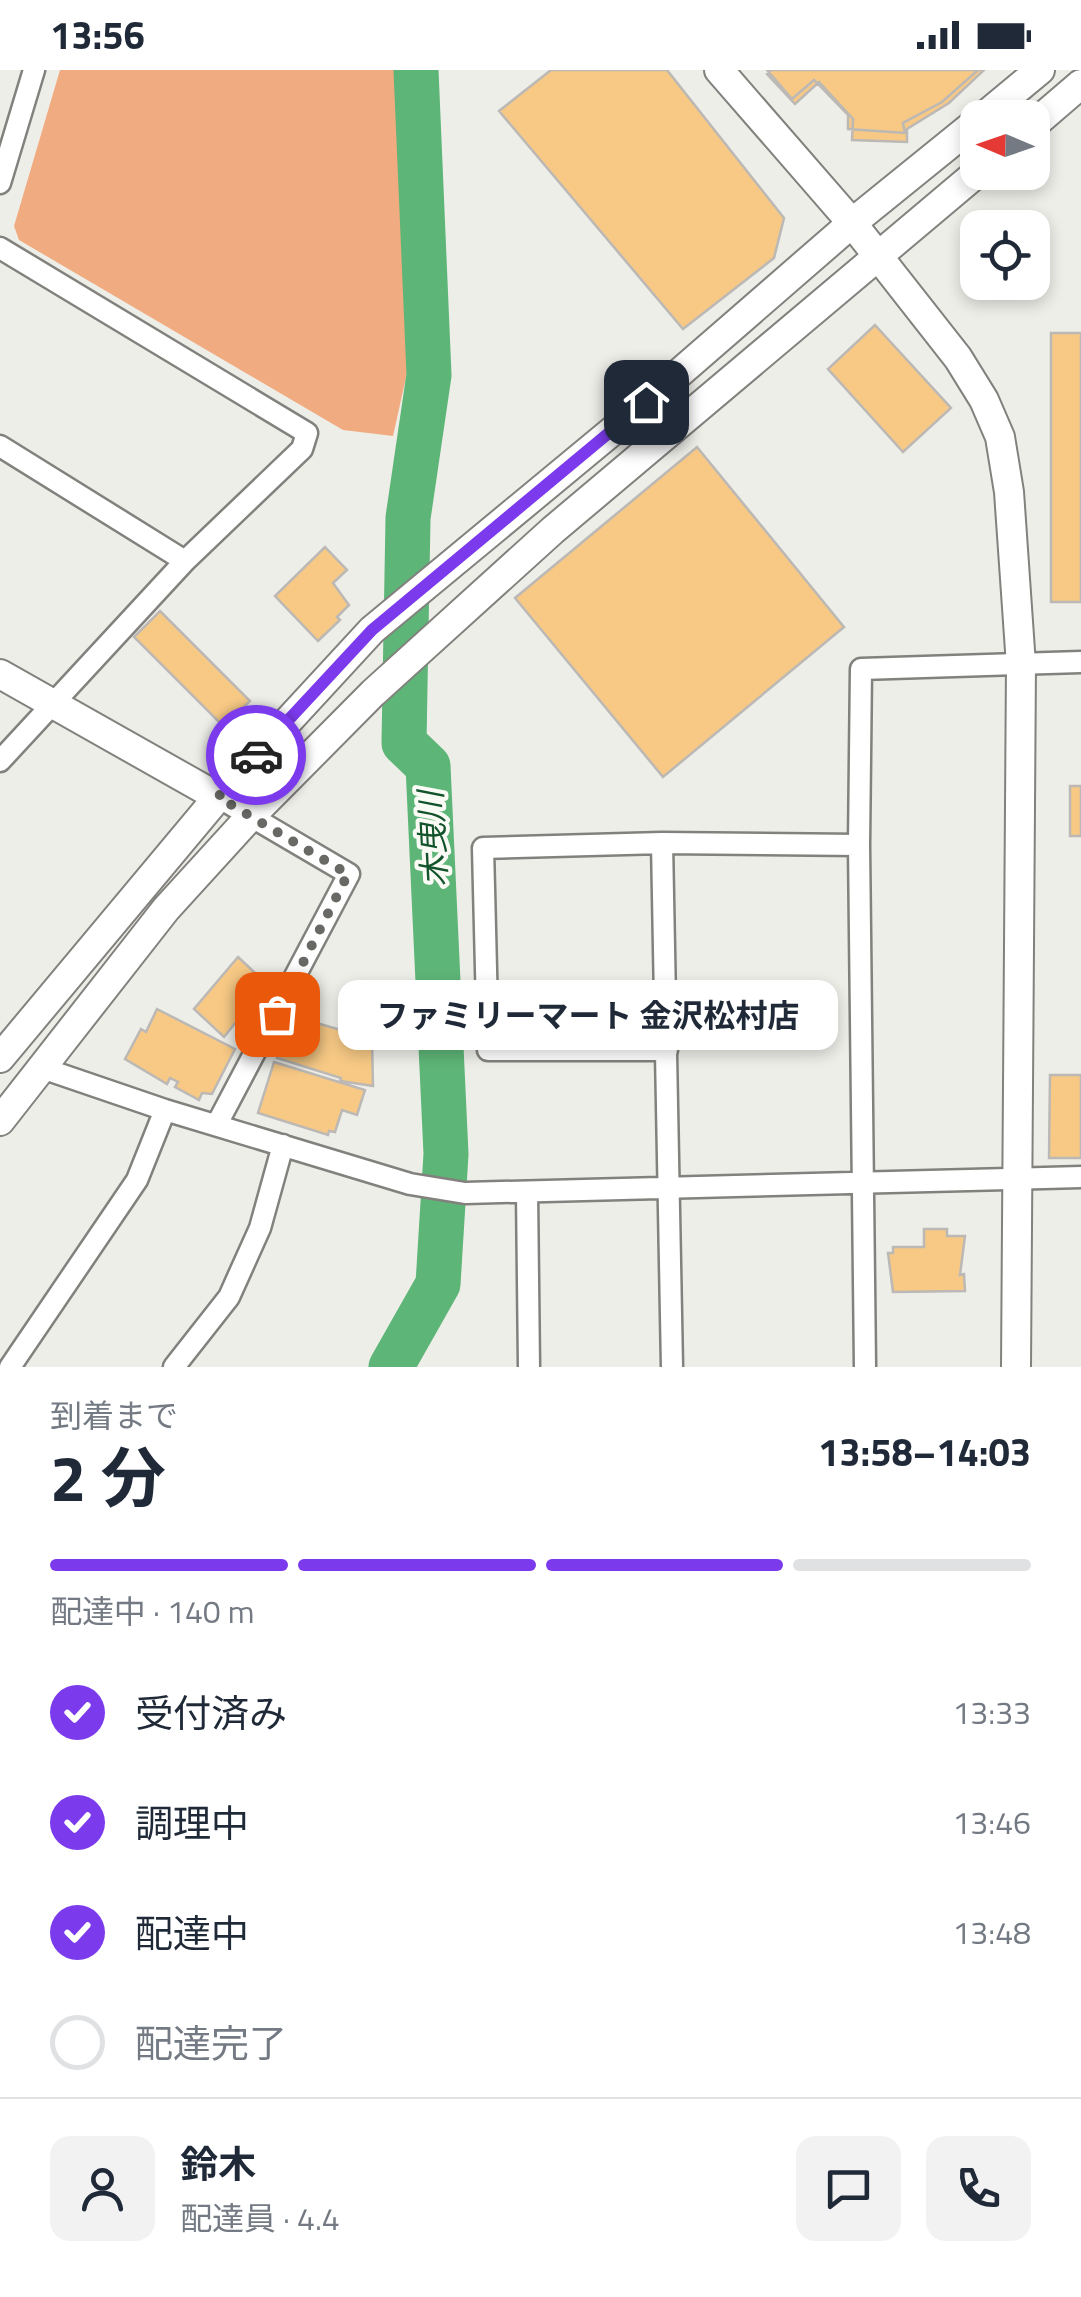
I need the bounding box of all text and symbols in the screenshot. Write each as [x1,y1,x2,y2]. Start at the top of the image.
text: 13:56 [50,6,145,64]
north arrow [960,100,1050,190]
map controls [960,100,1050,300]
button: locate [960,210,1050,300]
pin [604,360,689,445]
icon: home [619,375,674,430]
courier [206,705,306,805]
icon: car [229,728,284,783]
water label: 木曳川 [405,787,458,888]
pin [235,972,320,1057]
callout: ファミリーマート 金沢松村店 [337,979,837,1049]
icon: bag [250,987,305,1042]
text: ファミリーマート 金沢松村店 [376,991,800,1039]
text: 到着まで [50,1391,178,1439]
text: 13:58–14:03 [818,1423,1031,1481]
text: 2 分 [50,1427,166,1526]
text: 配達中 · 140 m [50,1587,255,1635]
text: 受付済み [135,1684,287,1742]
icon: check [50,1685,105,1740]
text: 13:33 [952,1688,1031,1736]
text: 調理中 [135,1794,249,1852]
icon: check [50,1795,105,1850]
text: 13:46 [952,1798,1031,1846]
text: 配達中 [135,1904,249,1962]
icon: check [50,1905,105,1960]
text: 13:48 [952,1908,1031,1956]
text: 配達完了 [135,2014,287,2072]
text: 鈴木 [180,2135,256,2193]
button: person [50,2136,155,2241]
button: chat [796,2136,901,2241]
button: phone [926,2136,1031,2241]
text: 配達員 · 4.4 [180,2194,340,2242]

